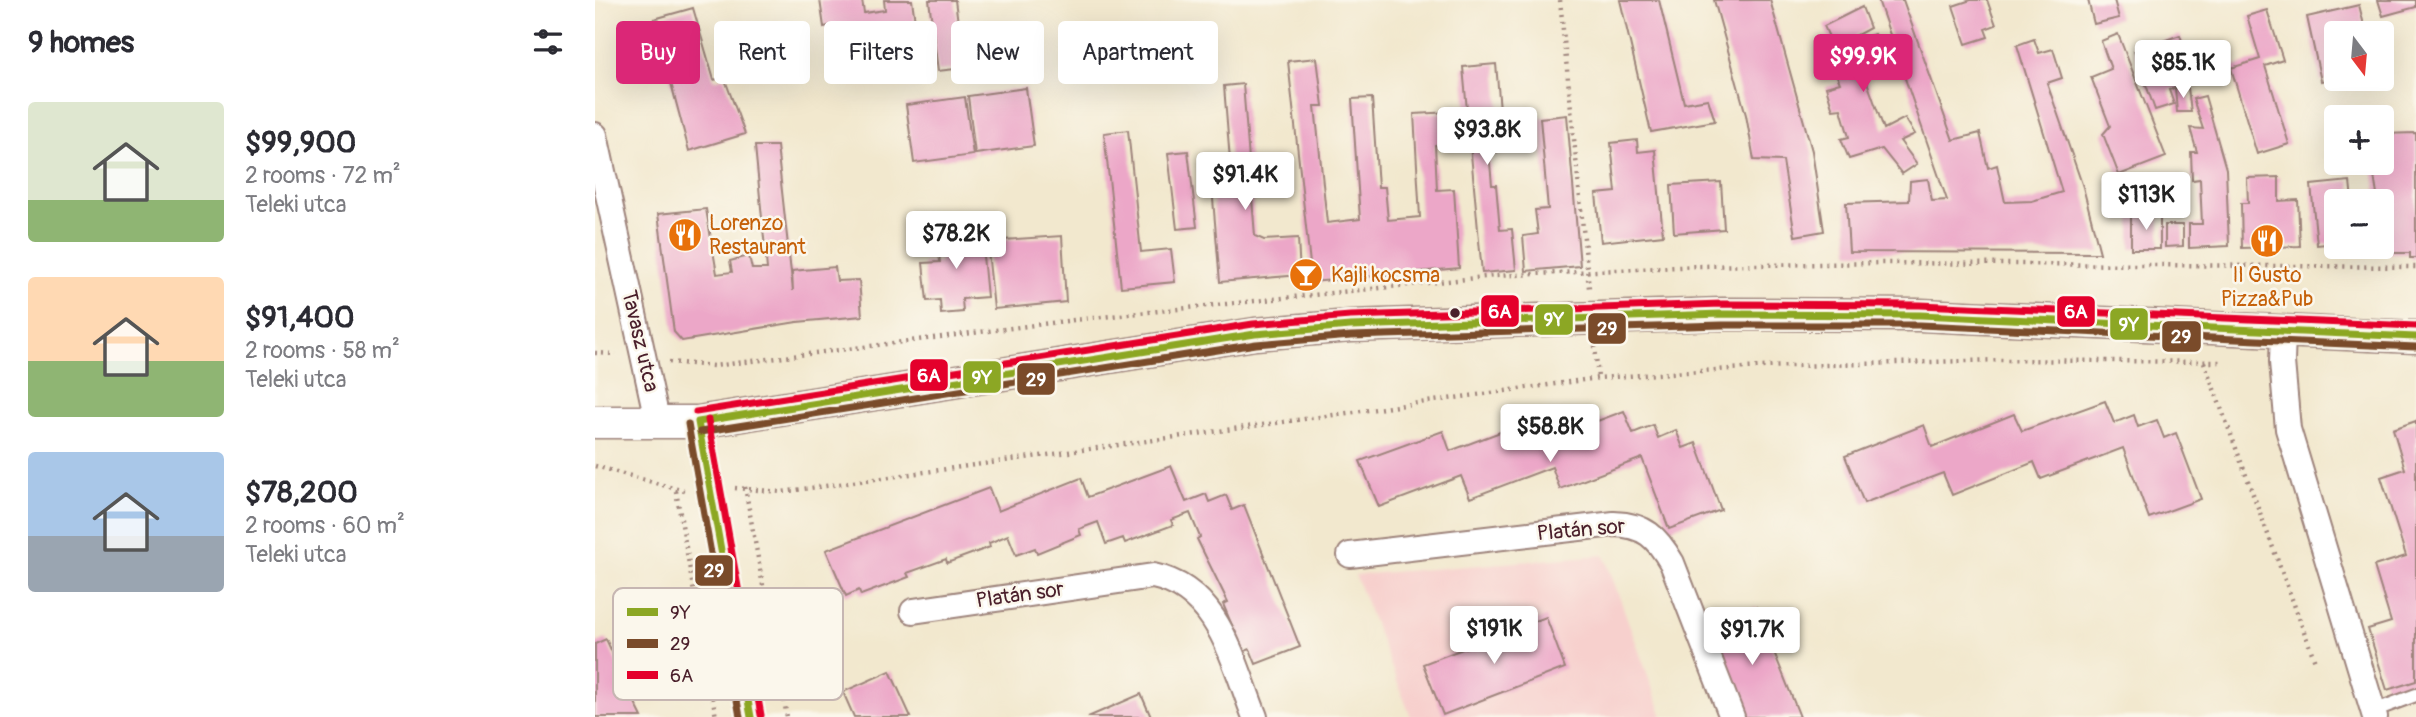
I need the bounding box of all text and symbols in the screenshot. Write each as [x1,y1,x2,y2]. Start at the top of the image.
chip: Buy [616,21,700,84]
chip: Rent [714,21,810,84]
chip: Filters [824,21,937,84]
chip: New [951,21,1044,84]
chip: Apartment [1058,21,1218,84]
north arrow [2324,21,2394,91]
map controls [2324,21,2394,259]
icon: filters [529,23,567,61]
text: 9 homes [28,24,134,61]
pin: $99.9K [1806,34,1920,94]
pin: $85.1K [2126,41,2240,100]
text: $99.9K [1830,42,1896,71]
text: $85.1K [2151,48,2215,77]
button: + [2324,105,2394,175]
pin: $93.8K [1430,108,1544,167]
text: $93.8K [1453,115,1521,144]
text: $99,900 [245,124,356,161]
icon: home [84,130,168,214]
pin: $91.4K [1188,152,1302,212]
text: $91.4K [1212,160,1278,189]
text: 2 rooms · 72 m² [245,161,401,190]
pin: $113K [2097,173,2195,232]
text: $113K [2117,180,2175,209]
button: − [2324,189,2394,259]
text: Teleki utca [245,190,346,219]
place label: Lorenzo Restaurant [709,210,807,261]
pin: $78.2K [899,212,1013,271]
restaurant icon: Lorenzo Restaurant [666,216,704,254]
text: $78.2K [922,219,990,248]
restaurant icon: Il Gusto Pizza&Pub [2248,222,2286,260]
bar icon: Kajli kocsma [1287,256,1325,294]
place label: Kajli kocsma [1331,262,1440,289]
place label: Il Gusto Pizza&Pub [2221,262,2313,313]
street label: Tavasz utca [615,287,665,395]
line badge: 6A [1480,294,1520,328]
line badge: 6A [2056,295,2096,328]
text: $91,400 [245,299,354,336]
text: 6A [1488,300,1512,324]
text: 6A [2064,300,2088,324]
line badge: 9Y [1534,303,1574,336]
icon: home [84,305,168,389]
unlabelled marker [1448,306,1462,320]
line badge: 9Y [2109,307,2149,341]
text: 9Y [1544,308,1564,332]
line badge: 29 [1587,312,1627,345]
text: 9Y [2119,313,2139,337]
text: 29 [1597,317,1617,341]
line badge: 29 [2161,320,2202,353]
text: 29 [2171,325,2191,349]
text: 2 rooms · 58 m² [245,336,400,365]
line badge: 6A [909,358,949,392]
line badge: 9Y [962,360,1002,394]
line badge: 29 [1016,362,1056,396]
text: 6A [917,364,941,388]
text: Teleki utca [245,365,346,394]
text: 9Y [972,366,992,390]
text: 29 [1026,368,1046,392]
pin: $58.8K [1493,405,1607,464]
text: $58.8K [1516,412,1584,441]
text: $78,200 [245,474,358,511]
icon: home [84,480,168,564]
text: 2 rooms · 60 m² [245,511,405,540]
street label: Platán sor [1536,513,1627,547]
text: Teleki utca [245,540,346,569]
line badge: 29 [694,554,734,587]
text: 29 [704,559,724,583]
street label: Platán sor [974,575,1066,615]
legend [613,588,843,700]
text: 9Y [670,601,691,625]
pin: $191K [1445,606,1543,666]
pin: $91.7K [1695,608,1809,667]
text: $191K [1466,614,1522,643]
text: $91.7K [1720,615,1784,644]
text: 29 [670,632,690,656]
text: 6A [670,664,693,688]

